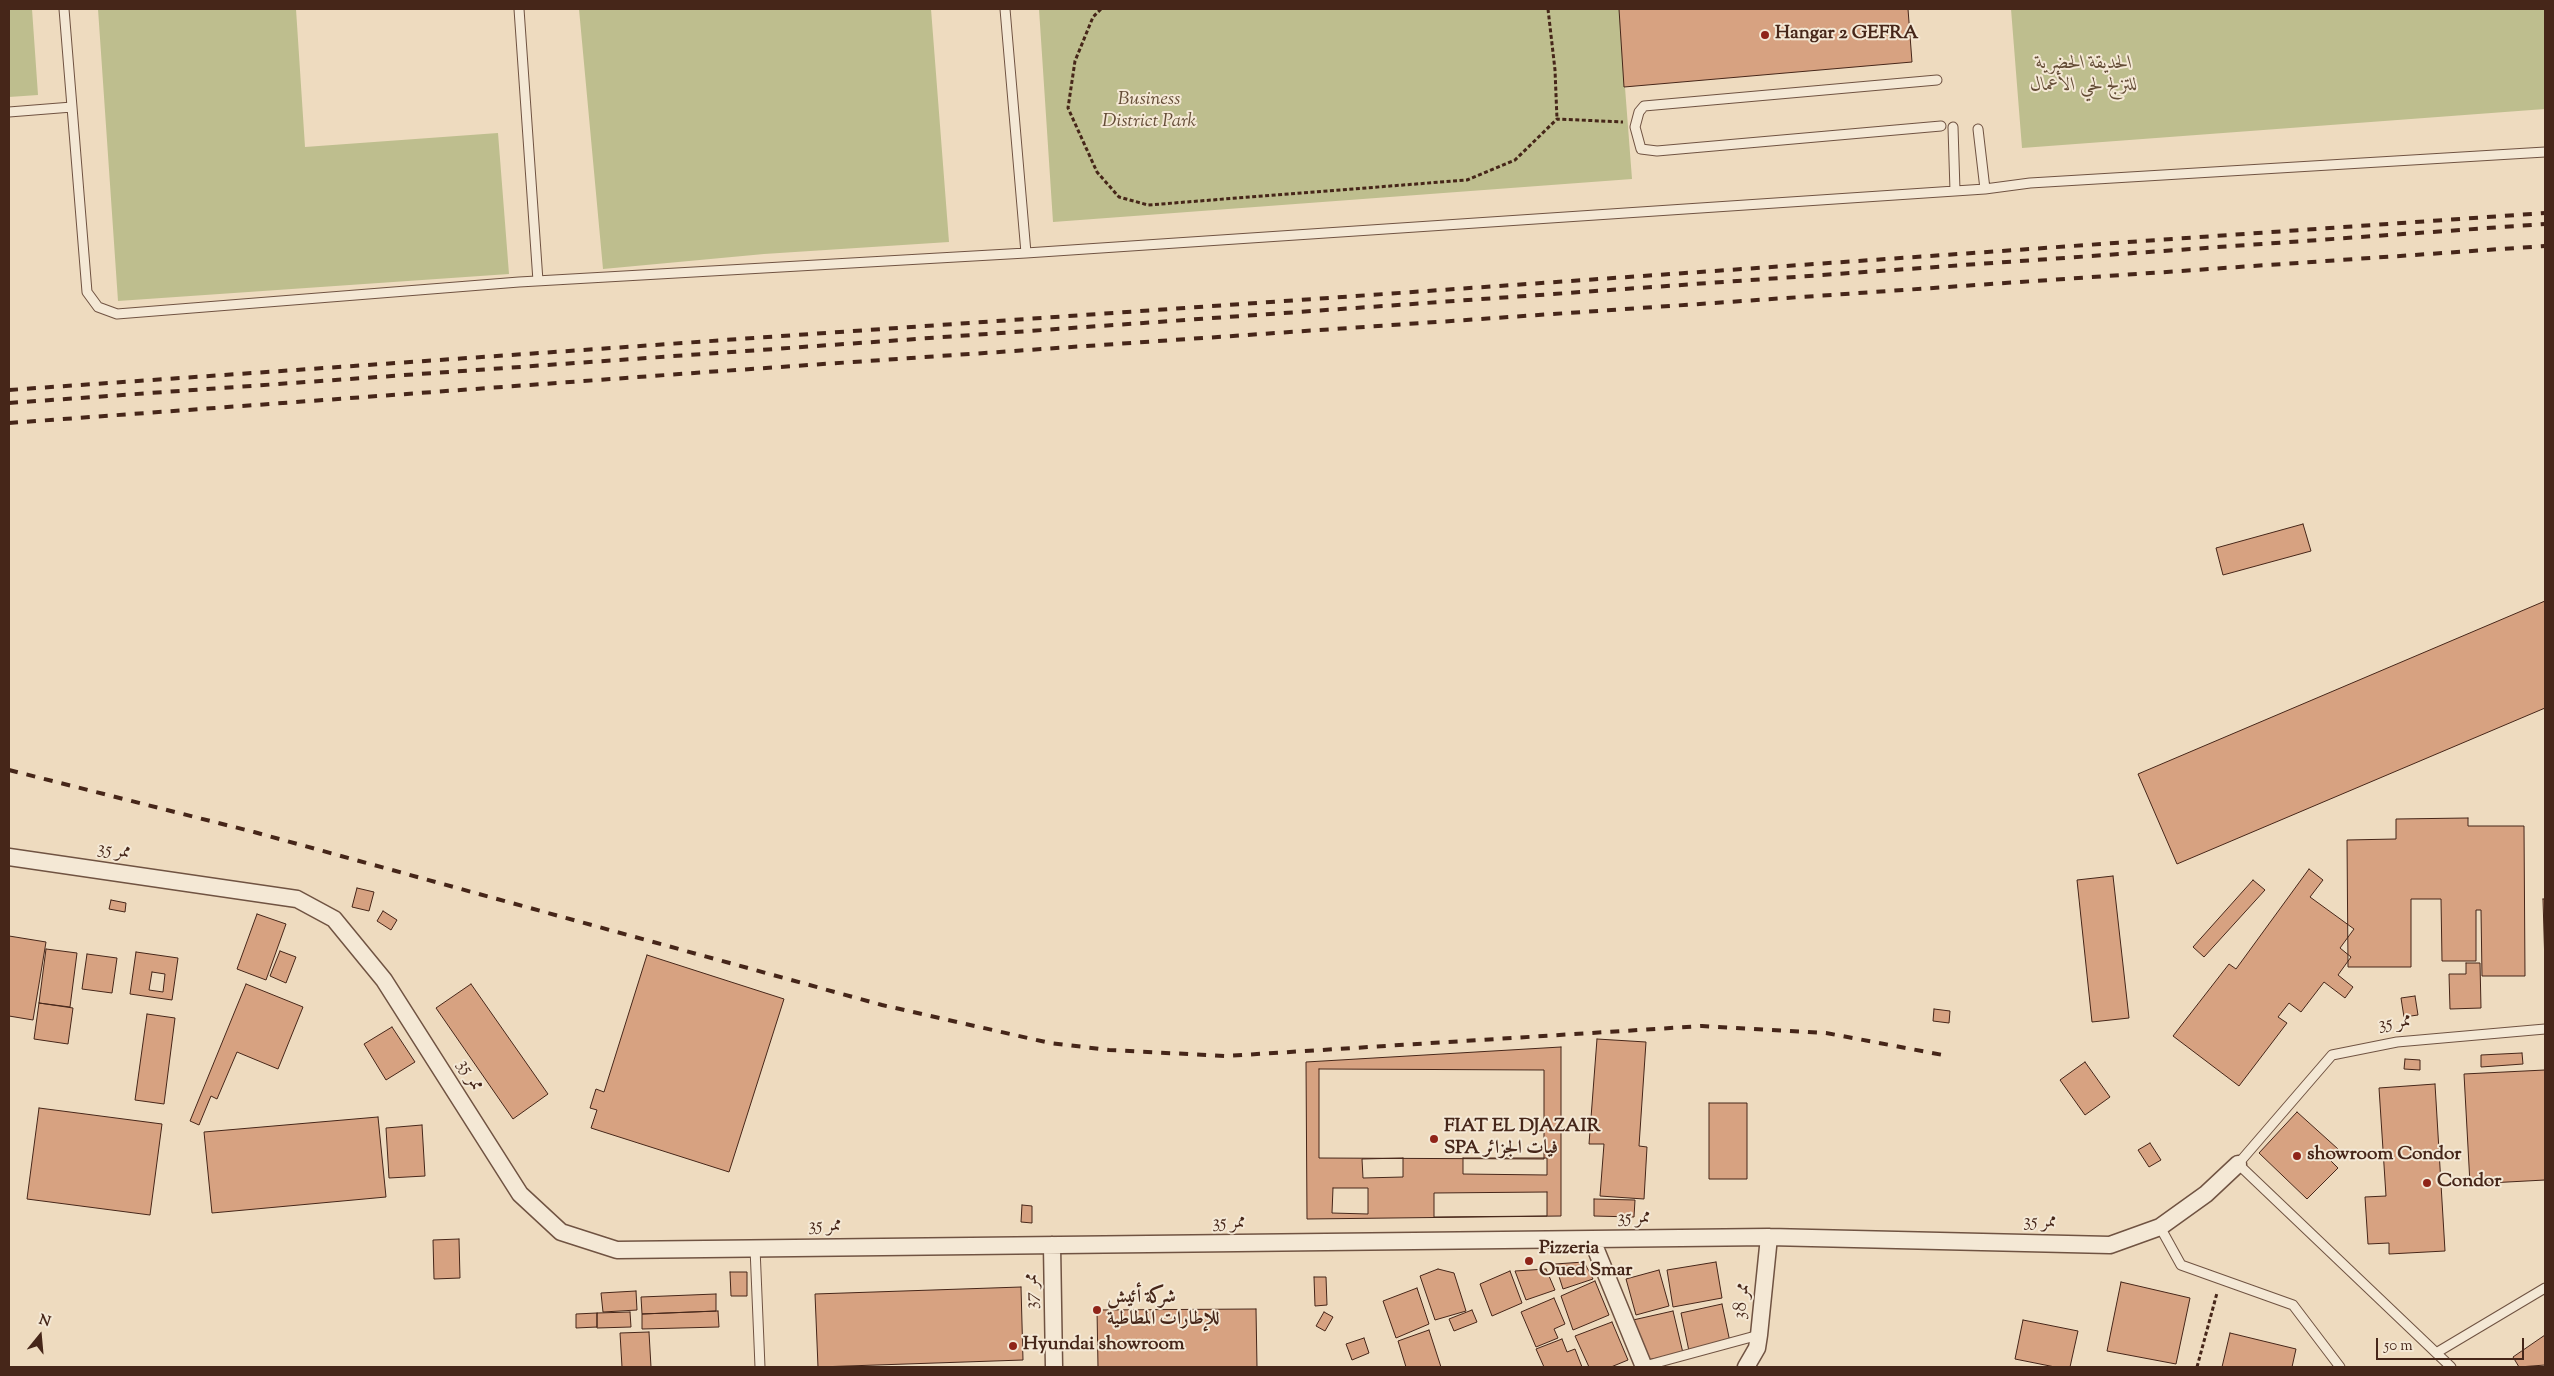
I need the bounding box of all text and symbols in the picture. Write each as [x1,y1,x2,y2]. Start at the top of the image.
place label: Hangar 2 GEFRA [1775,24,1918,46]
marker: Hangar 2 GEFRA [1759,29,1771,41]
park label: الحديقة الحضرية للتزلج لحي الأعمال [2030,54,2138,98]
park label: Business District Park [1102,90,1196,134]
street label: ممر 35 [96,838,132,866]
street label: ممر 35 [2377,1010,2413,1038]
street label: ممر 35 [450,1056,488,1096]
place label: FIAT EL DJAZAIR SPA فيات الجزائر [1444,1117,1600,1161]
marker: FIAT EL DJAZAIR SPA فيات الجزائر [1428,1133,1440,1145]
place label: showroom Condor [2307,1145,2461,1167]
marker: showroom Condor [2291,1150,2303,1162]
place label: Condor [2437,1172,2501,1194]
marker: Condor [2421,1177,2433,1189]
street label: ممر 35 [1617,1207,1651,1231]
street label: ممر 35 [2023,1211,2057,1235]
street label: ممر 35 [1212,1212,1246,1236]
street label: ممر 35 [808,1215,842,1239]
place label: Pizzeria Oued Smar [1539,1239,1632,1283]
marker: Pizzeria Oued Smar [1523,1255,1535,1267]
street label: ممر 37 [1021,1273,1045,1309]
street label: ممر 38 [1730,1282,1756,1320]
place label: شركة أئيش للإطارات المطاطية [1107,1288,1219,1332]
marker: شركة أئيش للإطارات المطاطية [1091,1304,1103,1316]
text: N [36,1310,53,1333]
north arrow [15,1311,65,1361]
scale bar [2379,1328,2526,1360]
place label: Hyundai showroom [1023,1335,1185,1357]
text: 50 m [2384,1336,2413,1357]
marker: Hyundai showroom [1007,1340,1019,1352]

